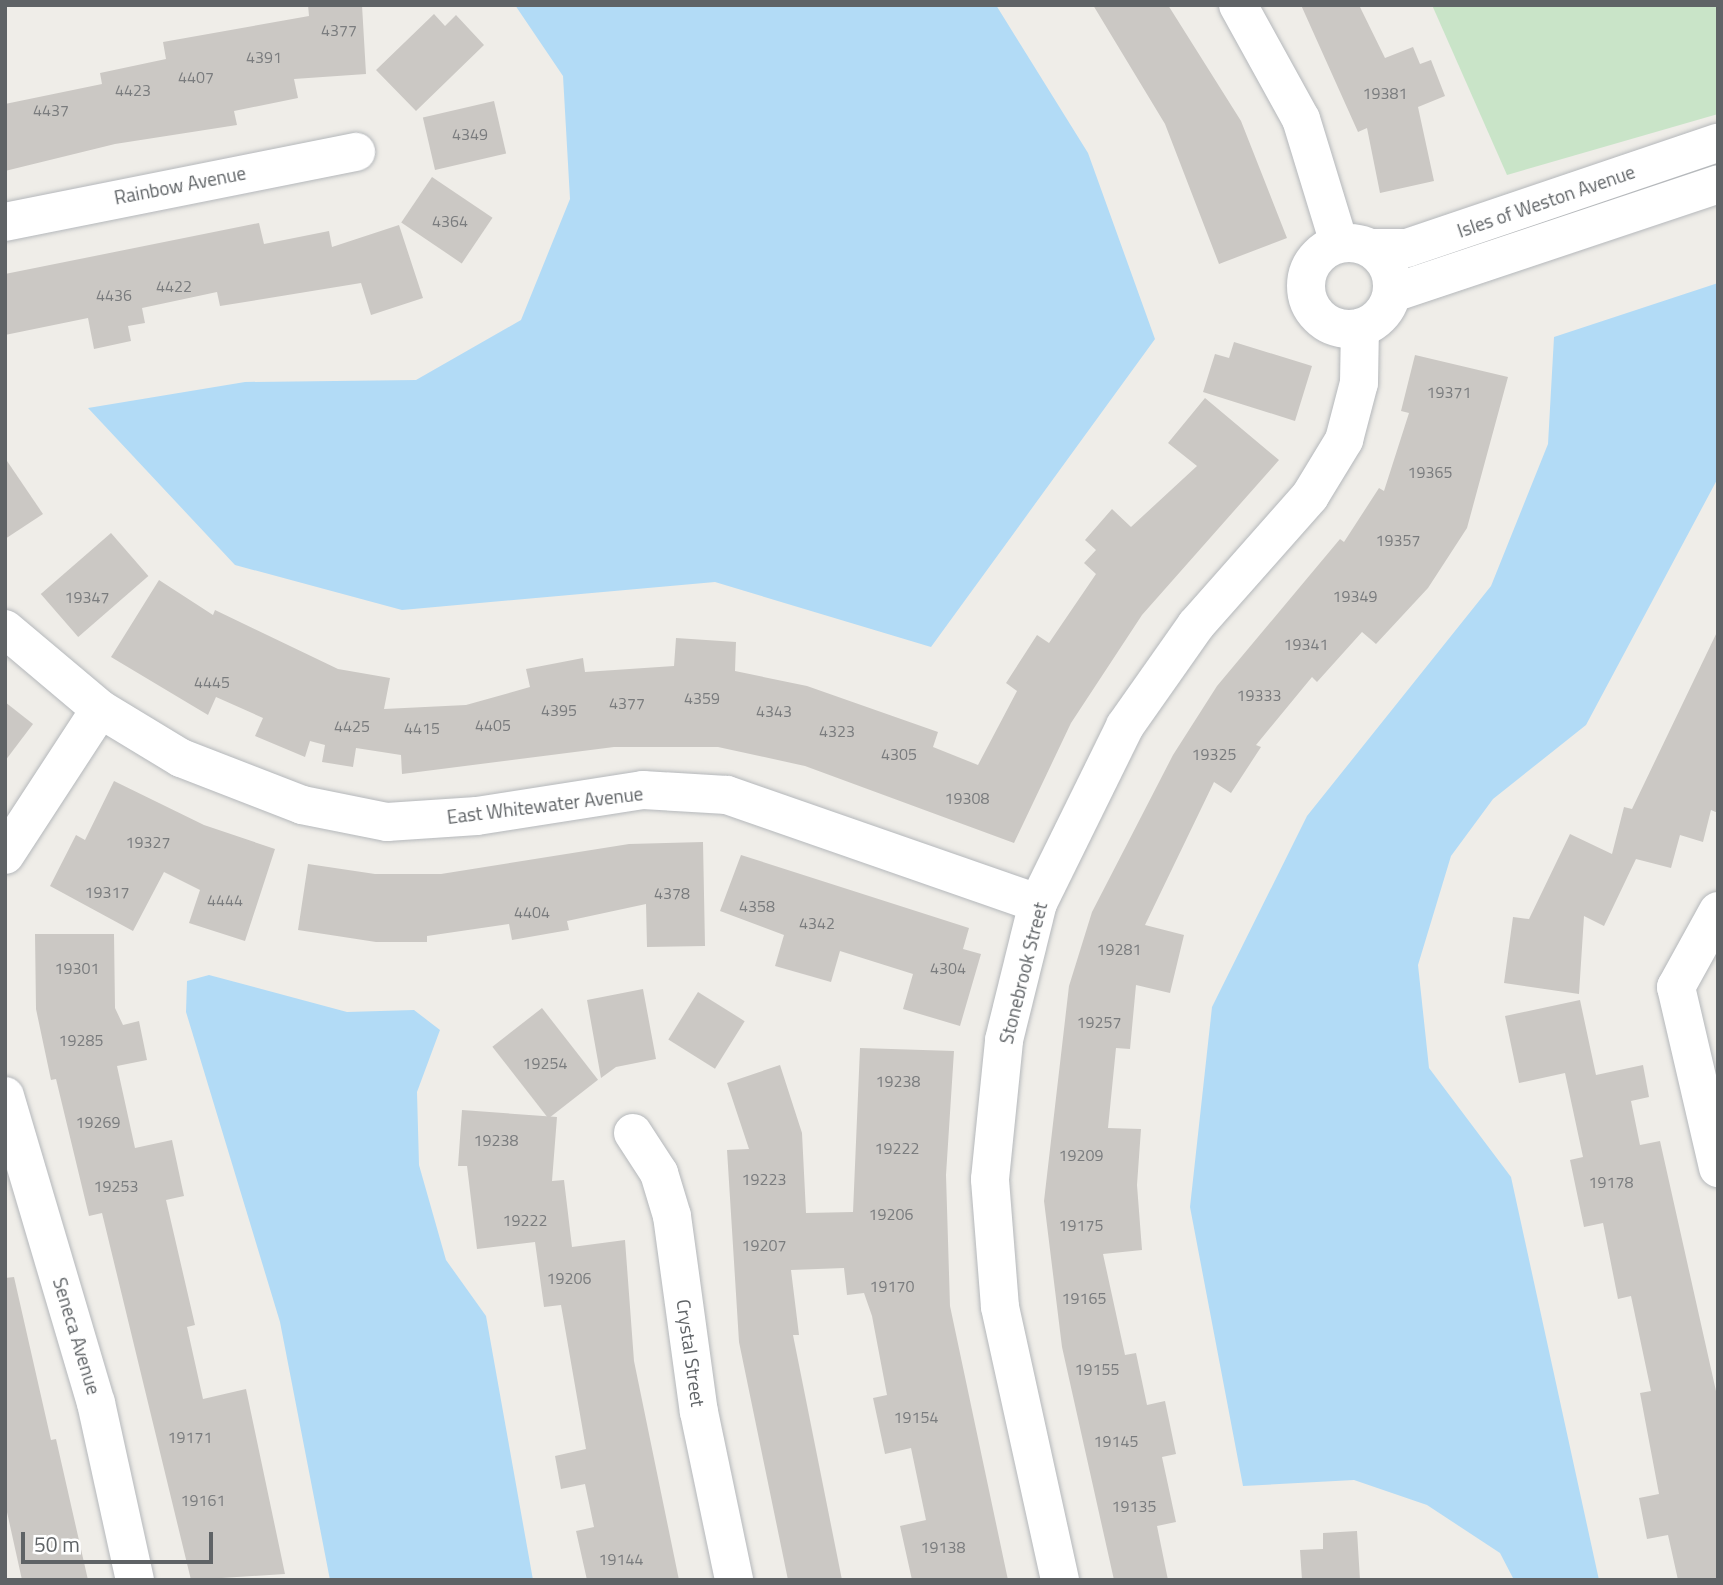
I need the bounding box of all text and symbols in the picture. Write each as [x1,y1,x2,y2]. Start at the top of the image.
house number: 4377 [321,20,357,40]
house number: 4391 [246,47,282,67]
house number: 4407 [178,67,214,87]
house number: 4423 [115,80,151,100]
house number: 19381 [1363,83,1407,103]
house number: 4437 [33,100,69,120]
house number: 4349 [452,124,488,144]
street label: Isles of Weston Avenue [1454,160,1638,242]
street label: Rainbow Avenue [112,161,248,209]
house number: 4364 [432,211,468,231]
house number: 4422 [156,276,192,296]
house number: 4436 [96,285,132,305]
house number: 19371 [1427,382,1471,402]
house number: 19365 [1408,462,1452,482]
house number: 19357 [1376,530,1420,550]
house number: 19349 [1333,586,1377,606]
house number: 19347 [65,587,109,607]
house number: 19341 [1284,634,1328,654]
house number: 4445 [194,672,230,692]
house number: 19333 [1237,685,1281,705]
house number: 4359 [684,688,720,708]
house number: 4377 [609,693,645,713]
house number: 4395 [541,700,577,720]
house number: 4343 [756,701,792,721]
house number: 4405 [475,715,511,735]
house number: 4425 [334,716,370,736]
house number: 4415 [404,718,440,738]
house number: 4323 [819,721,855,741]
house number: 4305 [881,744,917,764]
house number: 19325 [1192,744,1236,764]
street label: East Whitewater Avenue [446,782,644,828]
house number: 19308 [945,788,989,808]
house number: 19327 [126,832,170,852]
house number: 19317 [85,882,129,902]
house number: 4378 [654,883,690,903]
house number: 4444 [207,890,243,910]
house number: 4358 [739,896,775,916]
street label: Stonebrook Street [994,900,1052,1046]
house number: 4404 [514,902,550,922]
house number: 4342 [799,913,835,933]
house number: 19281 [1097,939,1141,959]
house number: 19301 [55,958,99,978]
house number: 4304 [930,958,966,978]
house number: 19257 [1077,1012,1121,1032]
house number: 19285 [59,1030,103,1050]
house number: 19254 [523,1053,567,1073]
house number: 19238 [876,1071,920,1091]
house number: 19269 [76,1112,120,1132]
house number: 19238 [474,1130,518,1150]
house number: 19222 [875,1138,919,1158]
house number: 19209 [1059,1145,1103,1165]
house number: 19223 [742,1169,786,1189]
house number: 19178 [1589,1172,1633,1192]
house number: 19253 [94,1176,138,1196]
house number: 19206 [869,1204,913,1224]
house number: 19222 [503,1210,547,1230]
house number: 19175 [1059,1215,1103,1235]
house number: 19207 [742,1235,786,1255]
house number: 19206 [547,1268,591,1288]
street label: Seneca Avenue [48,1275,106,1397]
house number: 19170 [870,1276,914,1296]
house number: 19165 [1062,1288,1106,1308]
street label: Crystal Street [672,1298,710,1408]
house number: 19155 [1075,1359,1119,1379]
house number: 19154 [894,1407,938,1427]
house number: 19171 [168,1427,212,1447]
house number: 19145 [1094,1431,1138,1451]
house number: 19161 [181,1490,225,1510]
house number: 19135 [1112,1496,1156,1516]
scale bar [24,1518,217,1562]
text: 50 m [34,1528,80,1560]
house number: 19138 [921,1537,965,1557]
house number: 19144 [599,1549,643,1569]

